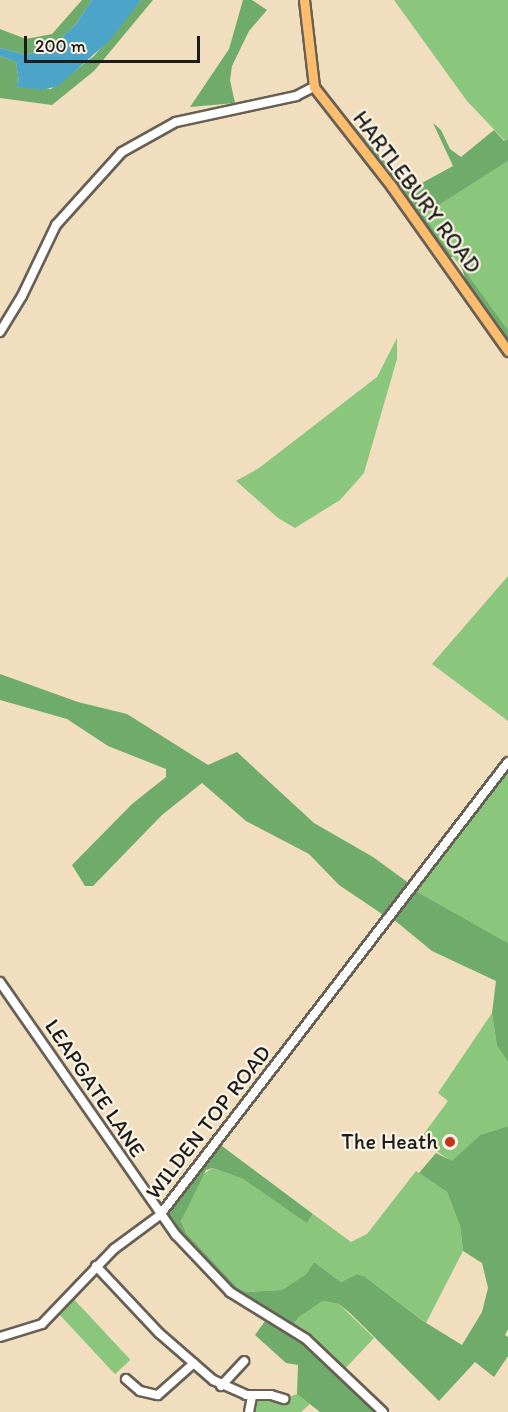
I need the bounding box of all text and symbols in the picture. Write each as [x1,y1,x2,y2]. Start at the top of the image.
scale bar [27,24,202,62]
text: 200 m [35,35,86,57]
street label: HARTLEBURY ROAD [348,106,486,278]
street label: LEAPGATE LANE [39,1014,151,1162]
street label: WILDEN TOP ROAD [140,1040,276,1204]
place label: The Heath [342,1129,438,1155]
marker: The Heath [443,1135,457,1149]

